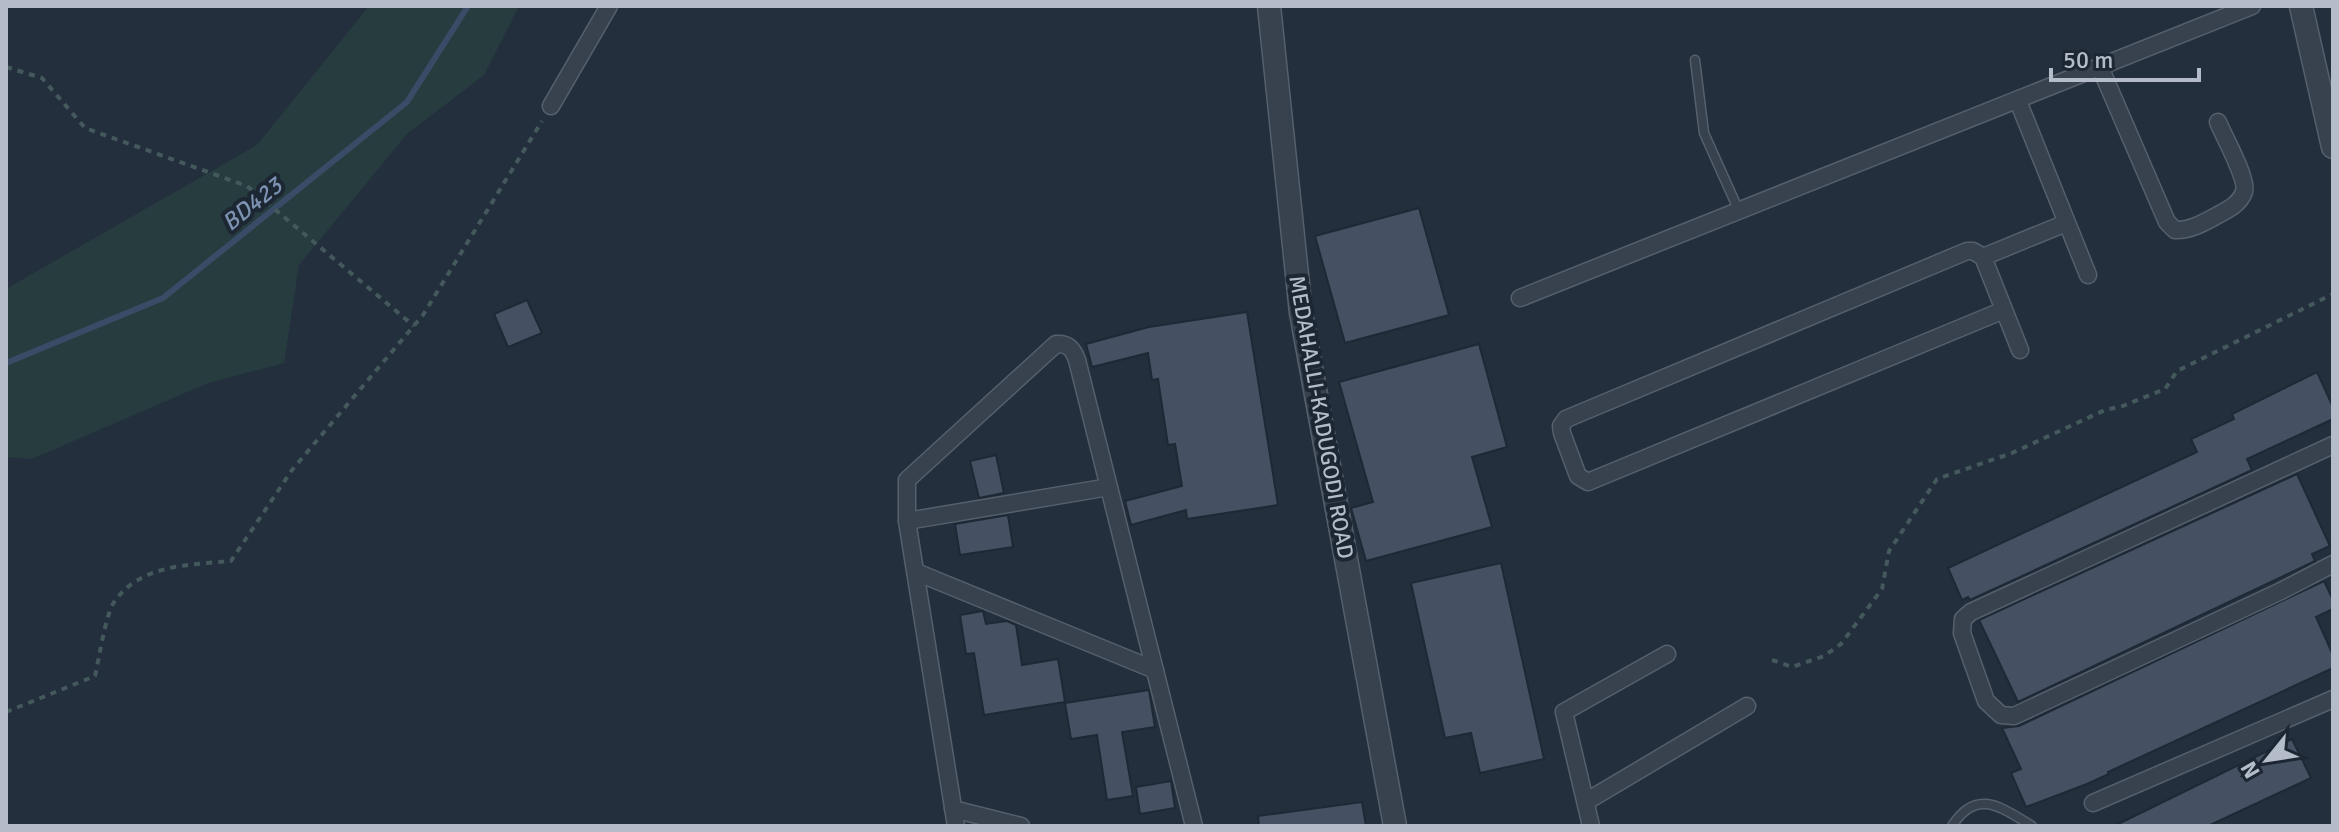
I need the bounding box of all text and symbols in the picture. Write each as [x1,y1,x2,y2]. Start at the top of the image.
scale bar [2051,32,2199,82]
text: 50 m [2063,45,2113,75]
water label: BD423 [216,169,290,237]
street label: MEDAHALLI-KADUGODI ROAD [1283,273,1360,561]
north arrow [2227,720,2307,800]
text: N [2235,756,2266,783]

